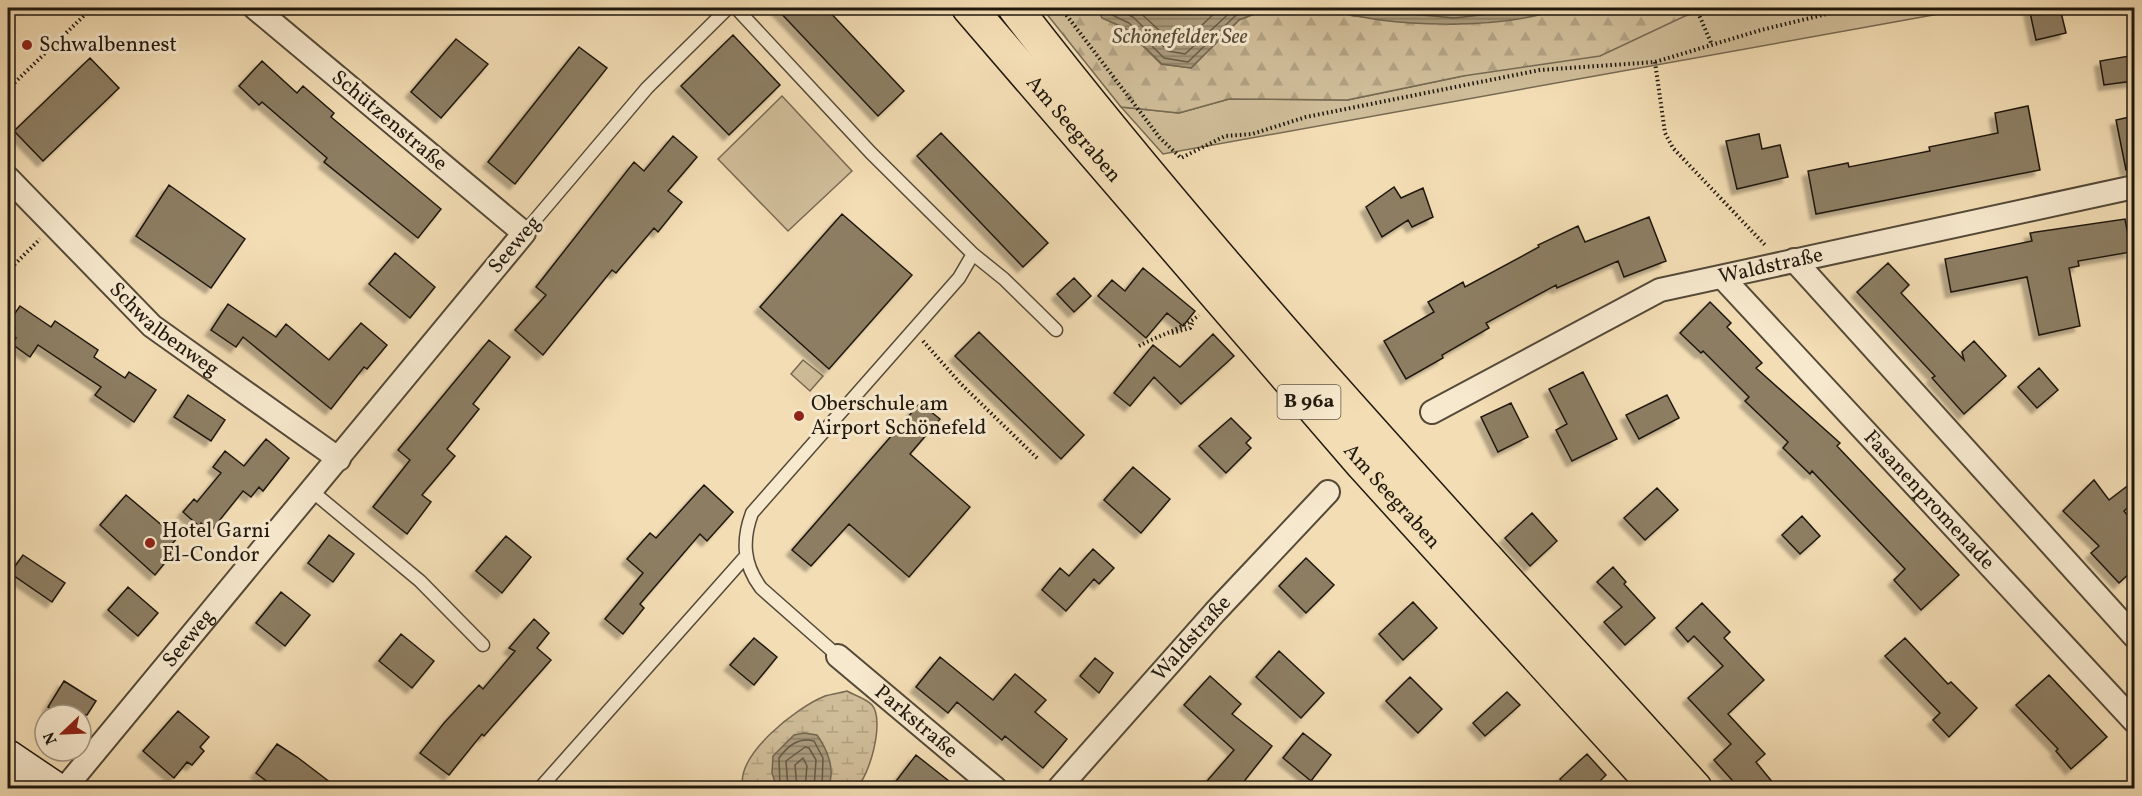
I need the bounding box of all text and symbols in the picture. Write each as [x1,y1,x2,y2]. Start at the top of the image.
water label: Schönefelder See [1112,22,1248,53]
place label: Schwalbennest [39,31,177,60]
marker: Schwalbennest [20,38,34,52]
street label: Schützenstraße [325,64,453,178]
street label: Am Seegraben [1019,69,1128,189]
street label: Seeweg [482,210,548,280]
street label: Waldstraße [1716,240,1826,291]
street label: Schwalbenweg [103,276,225,384]
road number: B 96a [1278,385,1340,419]
place label: Oberschule am Airport Schönefeld [811,390,986,443]
marker: Oberschule am Airport Schönefeld [792,409,806,423]
street label: Fasanenpromenade [1857,424,2001,576]
street label: Am Seegraben [1336,437,1447,556]
place label: Hotel Garni El-Condor [162,517,270,570]
marker: Hotel Garni El-Condor [143,536,157,550]
street label: Waldstraße [1146,589,1238,688]
street label: Seeweg [156,603,222,674]
street label: Parkstraße [868,678,964,765]
north arrow [33,703,93,763]
text: N [38,728,63,748]

